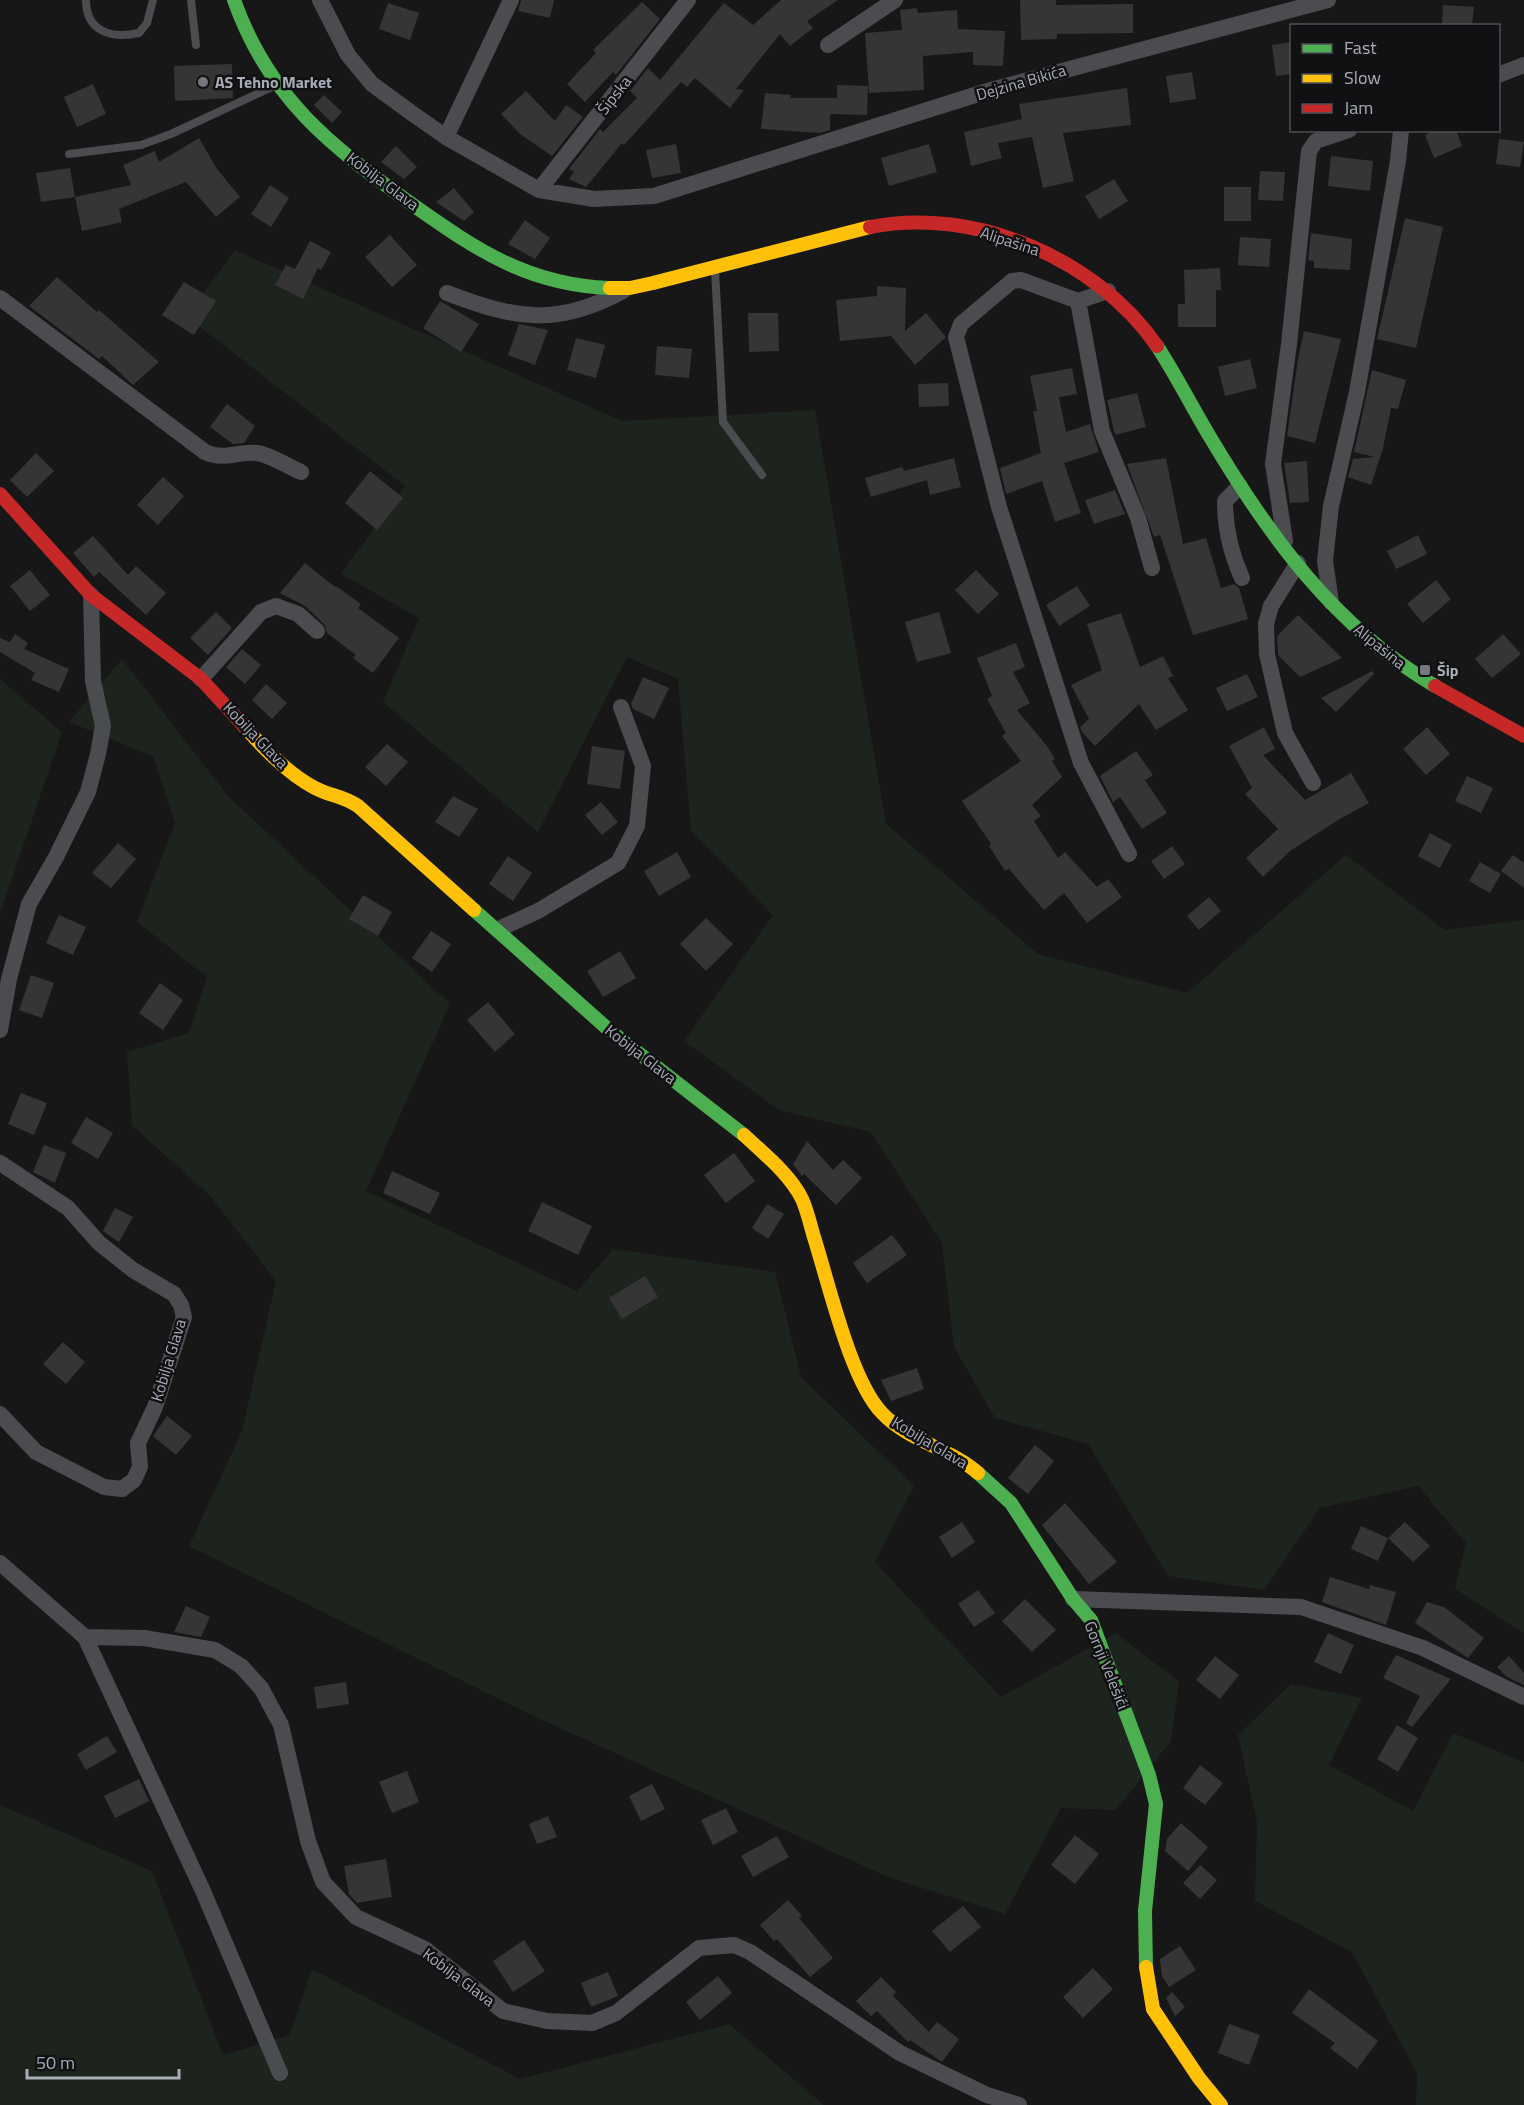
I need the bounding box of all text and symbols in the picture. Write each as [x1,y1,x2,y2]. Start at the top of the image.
legend [1290,24,1500,132]
text: Fast [1344,34,1377,61]
street label: Dejzina Bikića [973,58,1069,106]
text: Slow [1344,64,1381,91]
place label: AS Tehno Market [215,70,332,94]
street label: Šipska [591,70,637,120]
marker: AS Tehno Market [196,75,210,89]
text: Jam [1344,94,1373,121]
street label: Kobilja Glava [342,146,424,216]
street label: Alipašina [977,220,1043,262]
street label: Alipašina [1349,618,1411,674]
place label: Šip [1437,658,1459,682]
marker: Šip [1418,663,1432,677]
street label: Kobilja Glava [218,696,294,774]
street label: Kobilja Glava [600,1018,682,1090]
street label: Kobilja Glava [144,1316,192,1404]
street label: Kobilja Glava [887,1410,973,1474]
street label: Gornji Velešići [1078,1617,1136,1713]
street label: Kobilja Glava [418,1942,500,2012]
scale bar [27,2042,178,2080]
text: 50 m [36,2049,75,2076]

